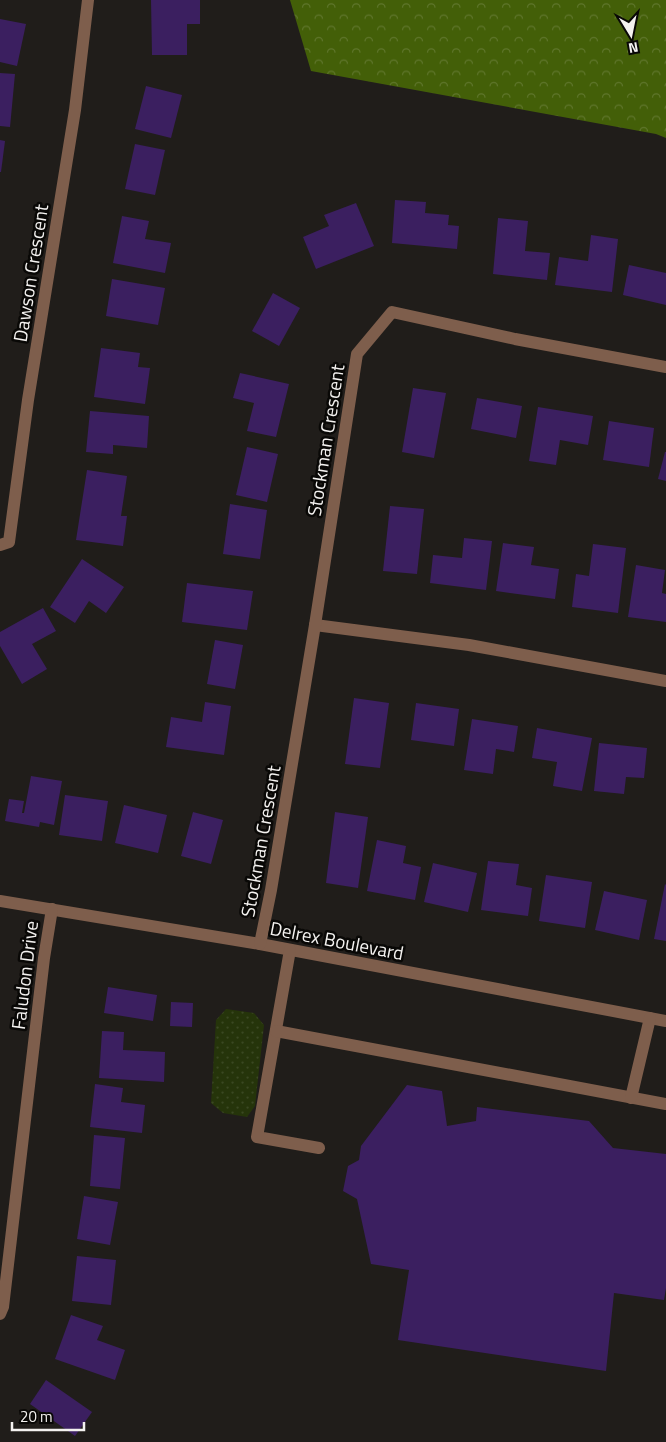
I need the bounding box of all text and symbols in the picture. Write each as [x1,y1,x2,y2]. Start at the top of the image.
north arrow [606,10,656,60]
text: N [627,37,640,59]
street label: Dawson Crescent [5,202,55,344]
street label: Stockman Crescent [299,362,351,518]
street label: Stockman Crescent [232,762,288,919]
street label: Delrex Boulevard [268,913,406,967]
street label: Faludon Drive [3,919,45,1031]
scale bar [12,1400,85,1432]
text: 20 m [20,1405,53,1428]

